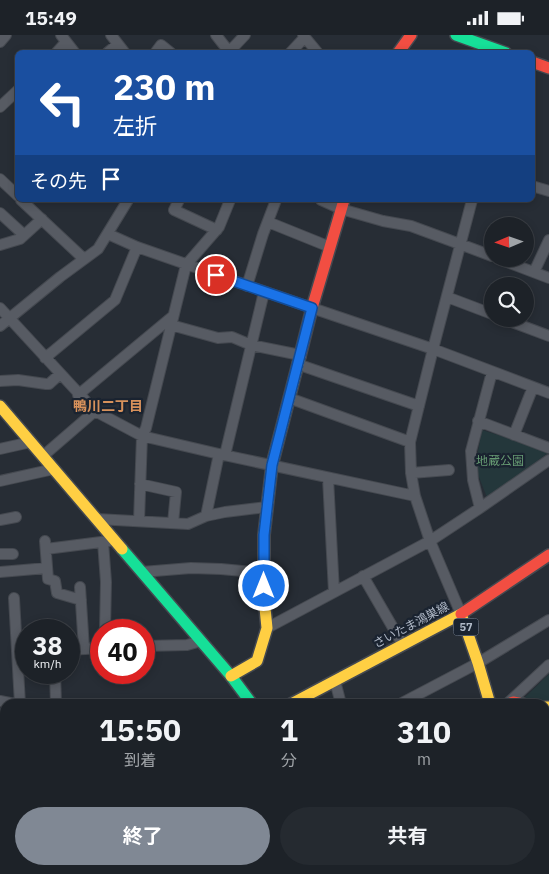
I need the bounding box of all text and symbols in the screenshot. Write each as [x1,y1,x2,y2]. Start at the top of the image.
text: 15:49 [25,6,77,30]
text: 230 m [113,64,216,110]
icon: left [30,70,95,135]
text: 左折 [113,111,157,140]
icon: arrive [97,165,125,193]
text: その先 [30,169,87,193]
north arrow [484,217,534,267]
map controls [484,217,534,327]
pin [195,254,237,296]
icon: arrive [202,261,230,289]
button: search [484,277,534,327]
district label: 鴨川二丁目 [73,397,143,415]
park label: 地蔵公園 [476,453,524,468]
position arrow [237,559,289,611]
street label: さいたま鴻巣線 [370,598,451,651]
speed limit sign: 40 [90,619,155,684]
road number: 57 [454,619,478,635]
text: 38 [32,629,63,662]
text: km/h [33,656,62,671]
text: 15:50 [99,710,181,749]
text: 1 [280,710,298,749]
text: 310 [397,712,451,751]
text: m [417,749,431,769]
text: 到着 [124,750,156,770]
text: 分 [281,750,297,770]
button: 終了 [15,807,270,865]
button: 共有 [280,807,535,865]

